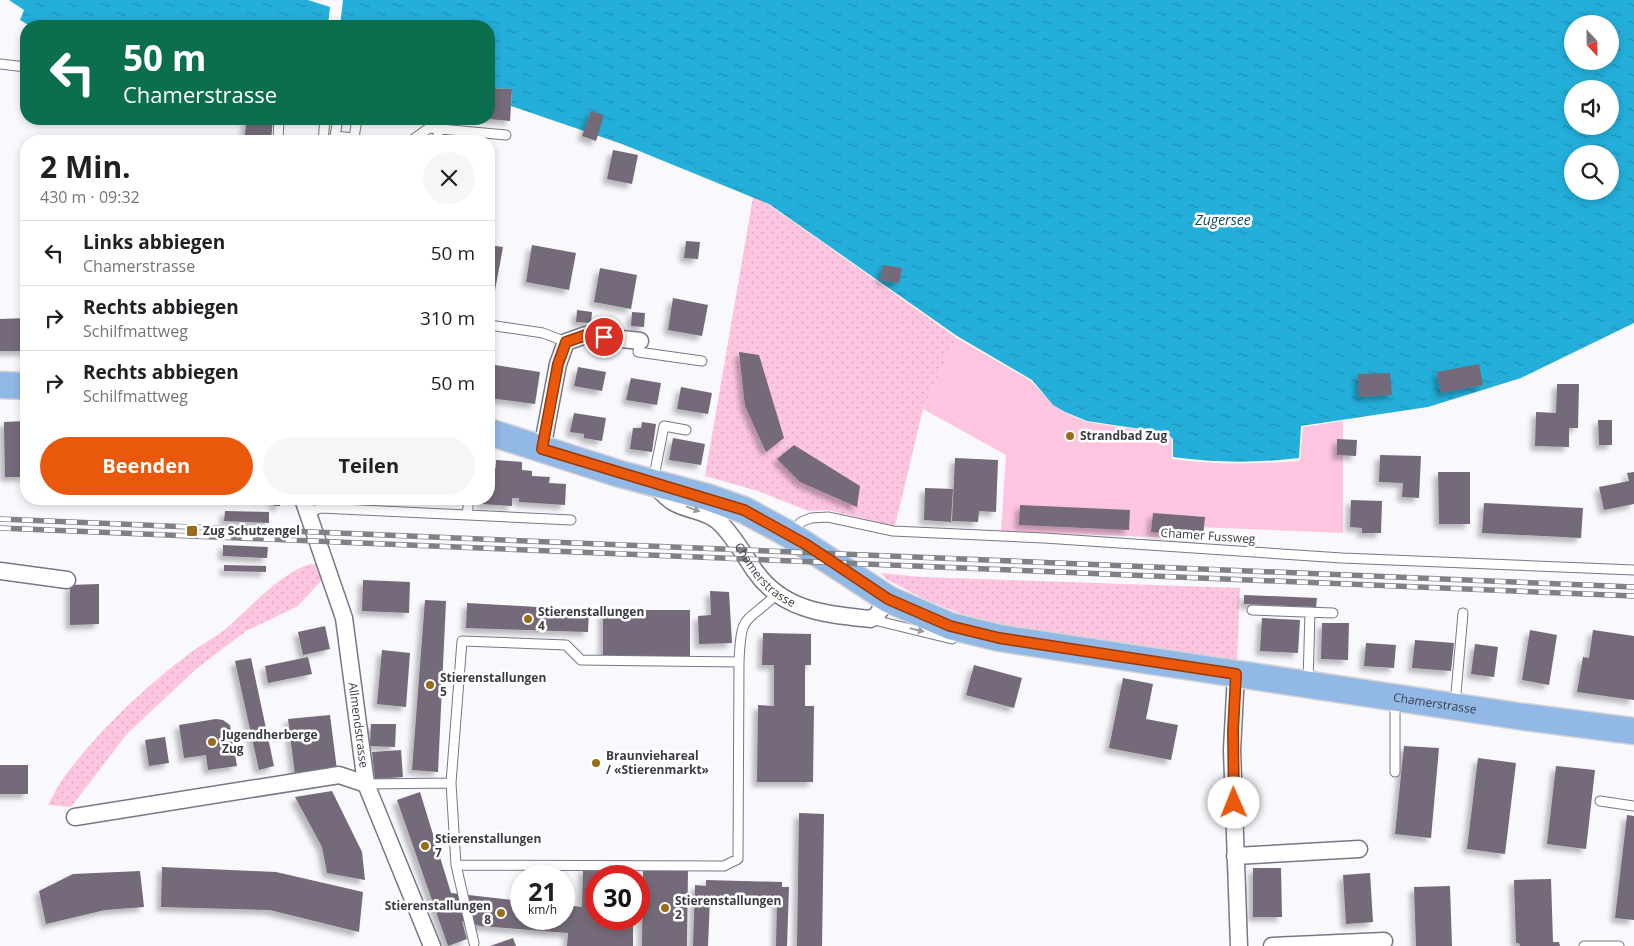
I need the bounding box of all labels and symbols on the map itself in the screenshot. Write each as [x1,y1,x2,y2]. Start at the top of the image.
north arrow [1564,15,1619,70]
water label: Zugersee [1194,210,1251,229]
pin [583,316,625,358]
place label: Strandbad Zug [1080,427,1167,444]
marker: Strandbad Zug [1064,430,1076,442]
one-way arrow [686,505,701,513]
place label: Zug Schutzengel [203,522,300,539]
marker: Zug Schutzengel [185,524,199,538]
street label: Chamer Fussweg [1160,524,1256,547]
street label: Chamerstrasse [731,539,799,611]
place label: Stierenstallungen 4 [538,603,644,634]
marker: Stierenstallungen 4 [522,613,534,625]
one-way arrow [910,626,925,634]
place label: Stierenstallungen 5 [440,669,546,700]
marker: Stierenstallungen 5 [424,679,436,691]
street label: Allmendstrasse [345,681,373,769]
street label: Chamerstrasse [1392,688,1478,718]
place label: Jugendherberge Zug [221,726,318,757]
marker: Jugendherberge Zug [206,736,218,748]
place label: Braunviehareal / «Stierenmarkt» [606,747,709,778]
marker: Braunviehareal / «Stierenmarkt» [590,757,602,769]
position arrow [1207,776,1259,828]
place label: Stierenstallungen 7 [435,830,541,861]
marker: Stierenstallungen 7 [419,840,431,852]
speed limit sign: 30 [585,865,650,930]
place label: Stierenstallungen 2 [675,892,781,923]
place label: Stierenstallungen 8 [385,897,491,928]
marker: Stierenstallungen 2 [659,902,671,914]
marker: Stierenstallungen 8 [495,907,507,919]

